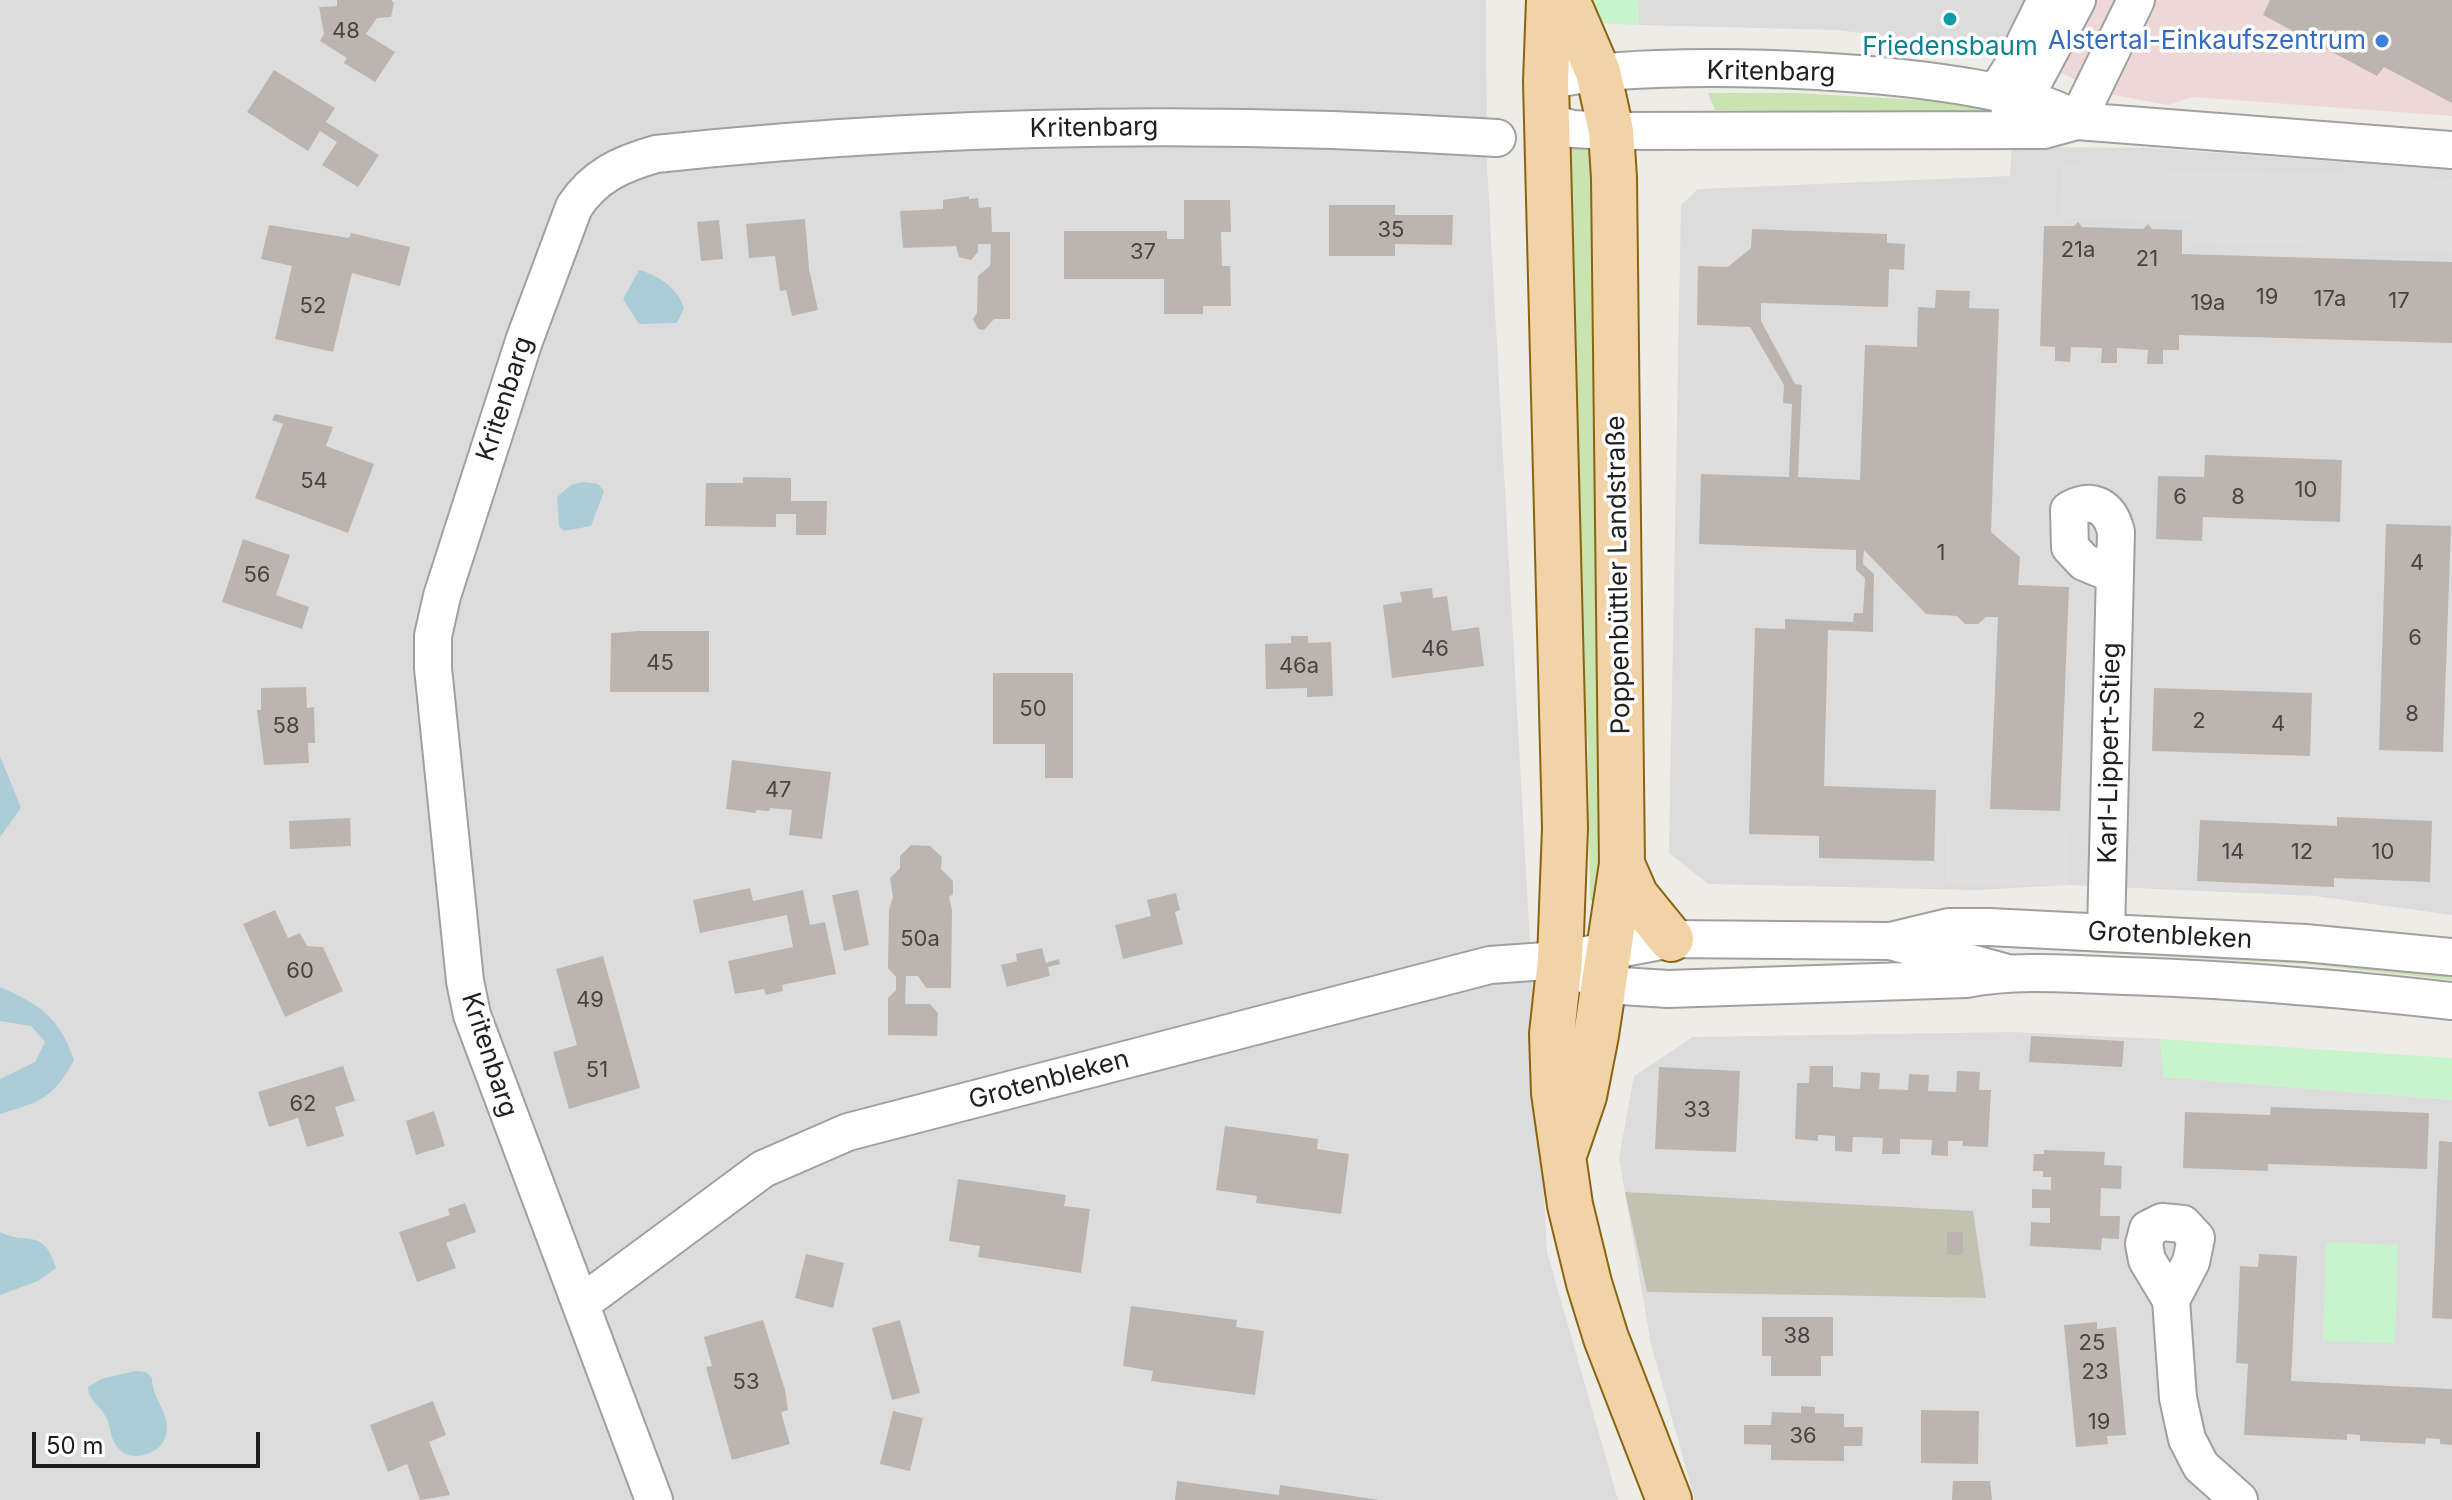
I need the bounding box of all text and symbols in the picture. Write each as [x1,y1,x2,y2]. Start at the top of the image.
marker: Friedensbaum [1941,10,1959,28]
house number: 48 [332,18,360,44]
place label: Alstertal-Einkaufszentrum [2048,25,2366,57]
place label: Friedensbaum [1862,31,2038,63]
marker: Alstertal-Einkaufszentrum [2373,32,2391,50]
street label: Kritenbarg [1706,55,1836,89]
street label: Kritenbarg [1029,111,1159,145]
house number: 35 [1378,217,1404,243]
house number: 21a [2061,237,2095,263]
house number: 37 [1130,239,1156,265]
house number: 21 [2136,246,2158,272]
house number: 19 [2256,284,2278,310]
house number: 17a [2314,286,2346,312]
house number: 17 [2388,288,2410,314]
house number: 19a [2191,290,2225,316]
house number: 52 [300,293,326,319]
street label: Kritenbarg [470,333,540,465]
street label: Poppenbüttler Landstraße [1601,415,1637,735]
house number: 54 [300,468,328,494]
house number: 10 [2295,477,2317,503]
house number: 6 [2173,484,2187,510]
house number: 8 [2231,484,2245,510]
house number: 1 [1937,540,1945,566]
house number: 4 [2410,550,2424,576]
house number: 56 [243,562,271,588]
house number: 6 [2408,625,2422,651]
house number: 46 [1421,636,1449,662]
street label: Karl-Lippert-Stieg [2092,642,2128,864]
house number: 45 [646,650,674,676]
house number: 46a [1279,653,1319,679]
house number: 50 [1019,696,1047,722]
house number: 8 [2405,701,2419,727]
house number: 2 [2192,708,2206,734]
house number: 4 [2271,711,2285,737]
house number: 58 [273,713,299,739]
house number: 47 [765,777,791,803]
house number: 14 [2221,839,2245,865]
house number: 12 [2291,839,2313,865]
house number: 10 [2372,839,2394,865]
street label: Grotenbleken [2087,916,2253,956]
house number: 50a [900,926,940,952]
house number: 60 [286,958,314,984]
house number: 49 [576,987,604,1013]
street label: Kritenbarg [454,989,524,1121]
street label: Grotenbleken [965,1044,1133,1116]
house number: 51 [586,1057,608,1083]
house number: 62 [289,1091,317,1117]
house number: 33 [1683,1097,1711,1123]
house number: 38 [1783,1323,1811,1349]
house number: 25 [2079,1330,2105,1356]
house number: 23 [2081,1359,2109,1385]
house number: 53 [733,1369,759,1395]
house number: 19 [2088,1409,2110,1435]
scale bar [36,1416,264,1466]
house number: 36 [1789,1423,1817,1449]
text: 50 m [46,1431,104,1460]

